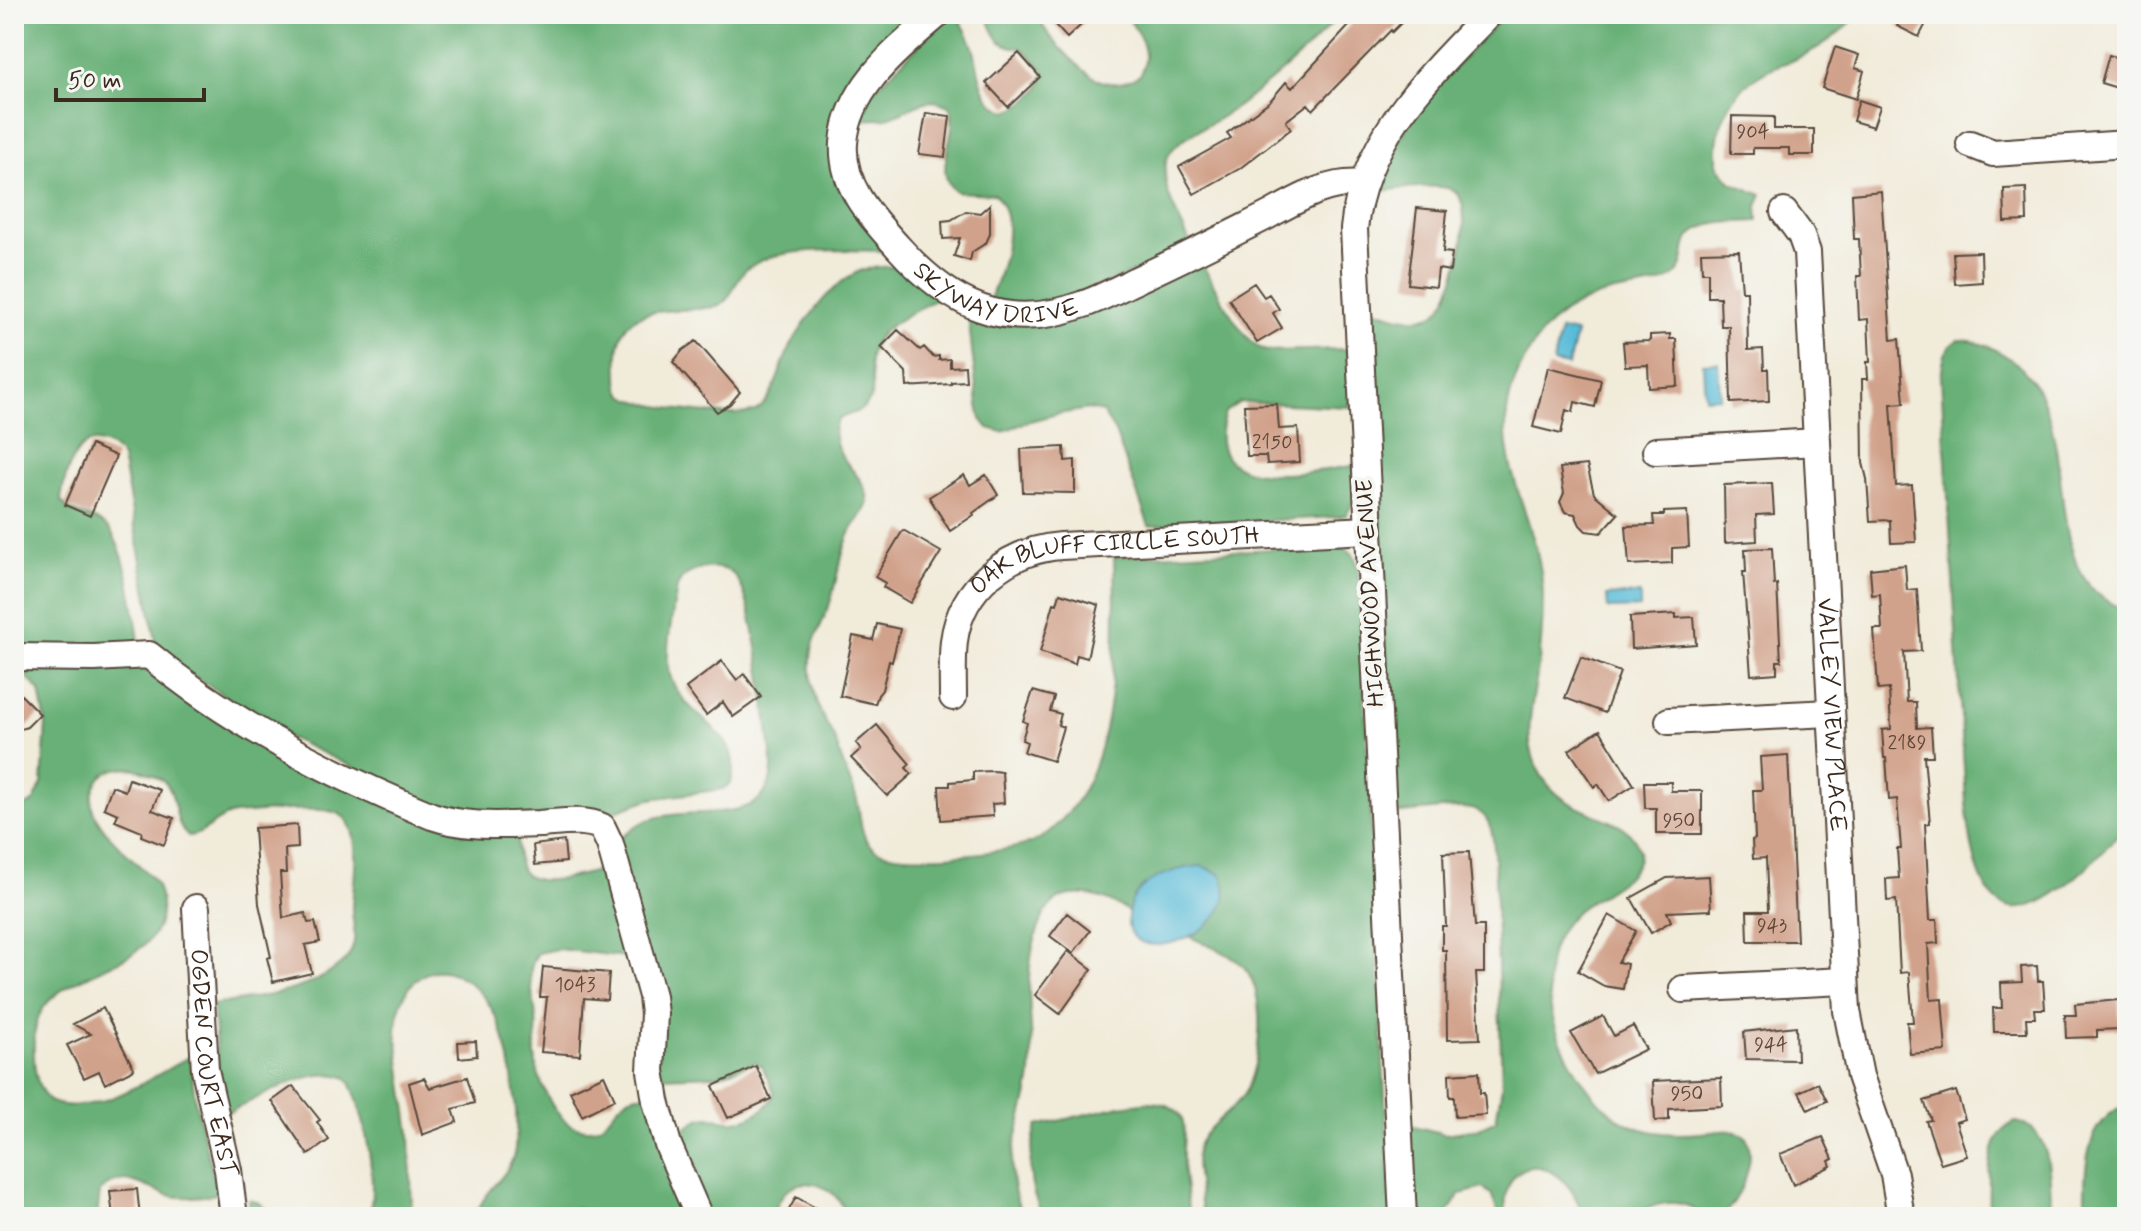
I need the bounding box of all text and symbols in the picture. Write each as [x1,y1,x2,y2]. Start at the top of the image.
scale bar [56,52,204,102]
text: 50 m [68,66,122,97]
house number: 904 [1736,119,1770,146]
street label: SKYWAY DRIVE [907,255,1082,331]
house number: 2150 [1252,429,1292,456]
street label: HIGHWOOD AVENUE [1350,478,1392,708]
street label: OAK BLUFF CIRCLE SOUTH [963,520,1261,601]
street label: VALLEY VIEW PLACE [1810,597,1853,832]
house number: 2189 [1887,730,1927,757]
house number: 950 [1663,808,1695,835]
house number: 943 [1757,913,1787,940]
street label: OGDEN COURT EAST [183,948,245,1180]
house number: 1043 [554,972,596,999]
house number: 944 [1754,1032,1788,1059]
house number: 950 [1671,1081,1703,1108]

